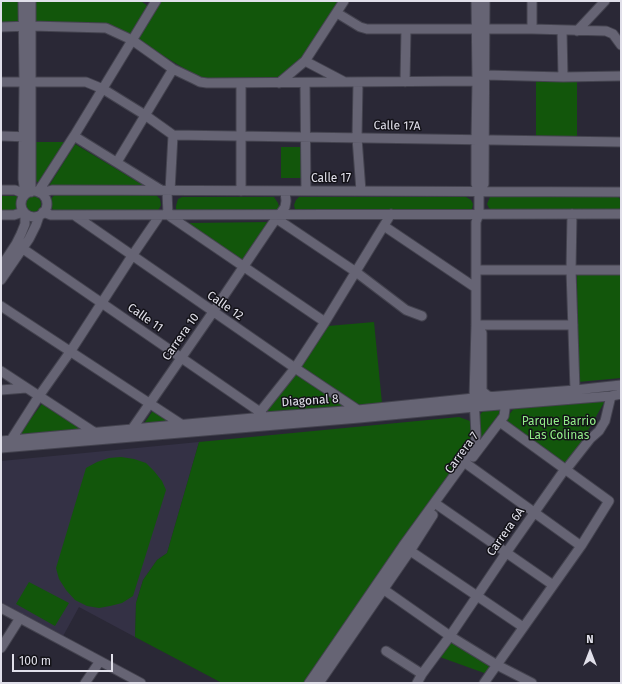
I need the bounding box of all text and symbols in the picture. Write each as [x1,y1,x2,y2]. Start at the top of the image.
street label: Calle 17A [374,118,420,134]
street label: Calle 17 [311,172,351,186]
street label: Calle 12 [204,288,246,324]
street label: Calle 11 [125,301,165,335]
street label: Carrera 10 [160,311,202,363]
street label: Diagonal 8 [281,392,339,410]
park label: Parque Barrio Las Colinas [522,415,596,443]
street label: Carrera 7 [442,429,482,477]
street label: Carrera 6A [484,505,528,559]
north arrow [570,632,610,672]
text: N [586,633,594,646]
scale bar [14,646,115,672]
text: 100 m [19,654,51,668]

